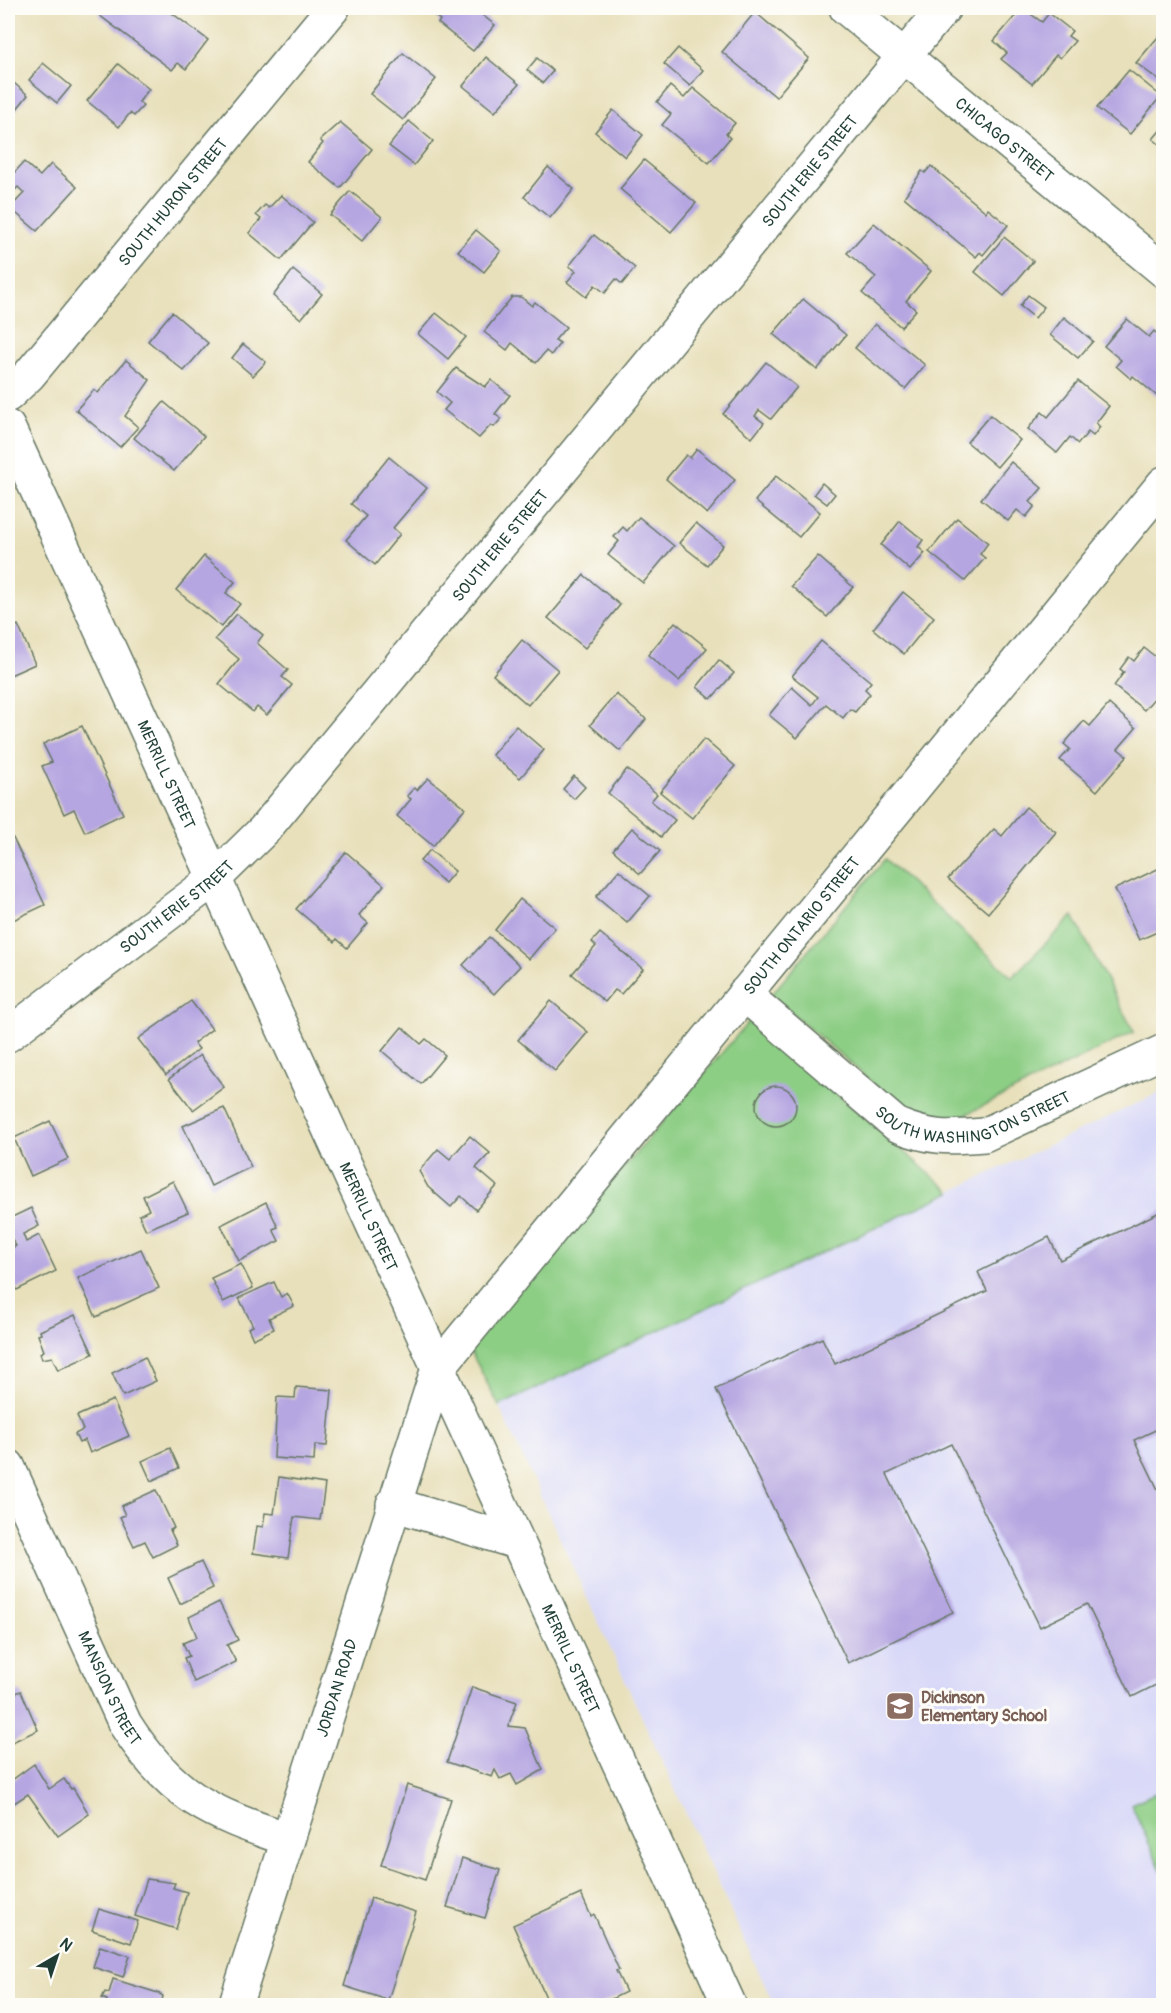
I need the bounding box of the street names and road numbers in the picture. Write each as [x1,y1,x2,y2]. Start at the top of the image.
street label: CHICAGO STREET [951,93,1058,187]
street label: SOUTH ERIE STREET [758,111,862,232]
street label: SOUTH HURON STREET [115,134,232,270]
street label: SOUTH ERIE STREET [448,486,553,606]
street label: MERRILL STREET [132,717,200,833]
street label: SOUTH ONTARIO STREET [739,853,864,999]
street label: SOUTH ERIE STREET [116,856,238,958]
street label: SOUTH WASHINGTON STREET [870,1083,1078,1113]
street label: MERRILL STREET [335,1159,402,1274]
street label: MERRILL STREET [537,1601,604,1716]
street label: MANSION STREET [73,1628,145,1749]
street label: JORDAN ROAD [312,1637,362,1740]

